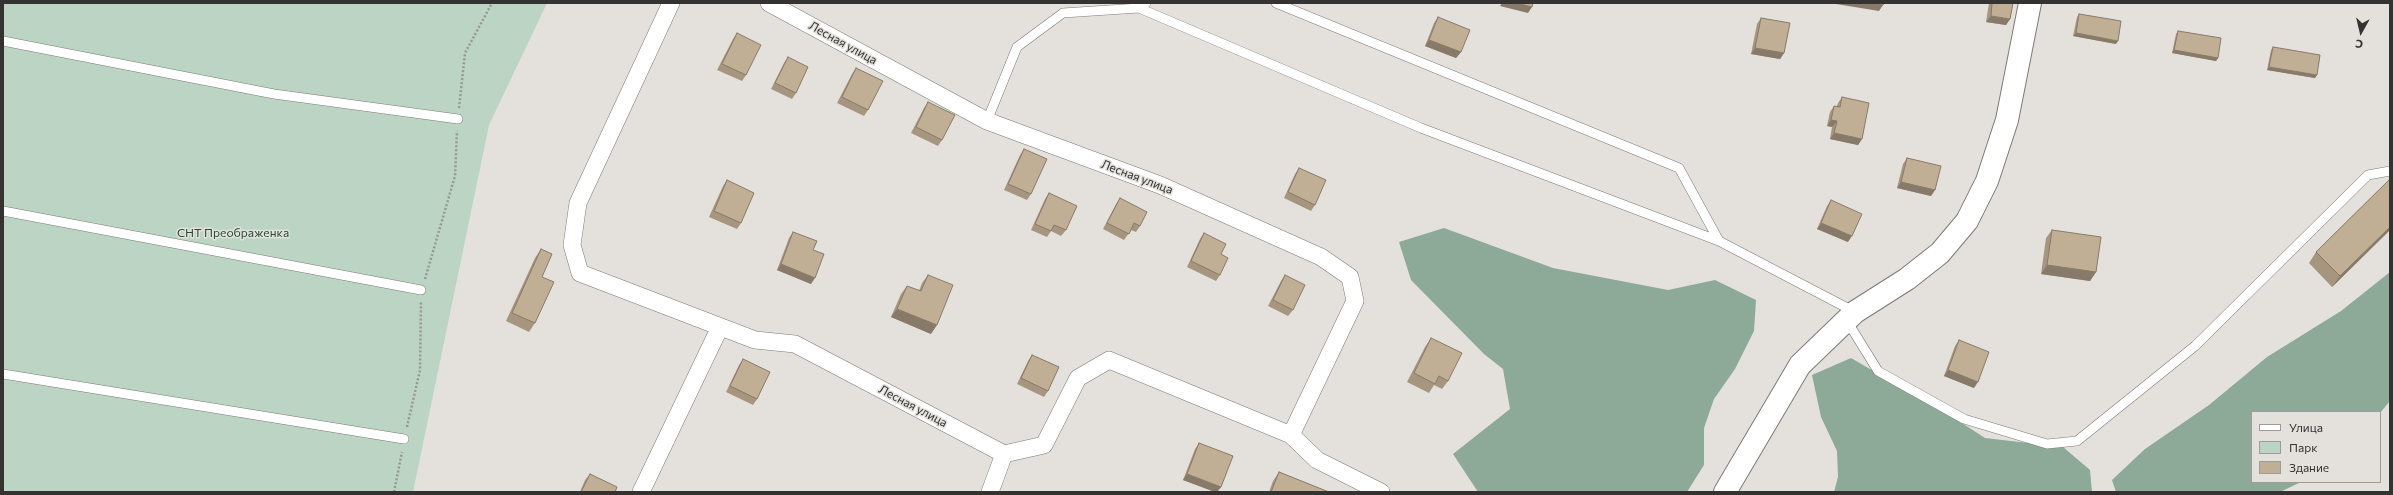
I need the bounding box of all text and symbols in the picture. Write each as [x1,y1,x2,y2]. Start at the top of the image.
north arrow [2341,12,2381,52]
street label: Лесная улица [806,18,880,68]
text: С [2355,37,2364,51]
street label: Лесная улица [1099,157,1175,197]
park label: СНТ Преображенка [177,226,289,240]
street label: Лесная улица [876,382,950,430]
legend [2251,411,2381,483]
text: Улица [2289,420,2323,434]
text: Парк [2289,440,2318,454]
text: Здание [2289,460,2329,474]

